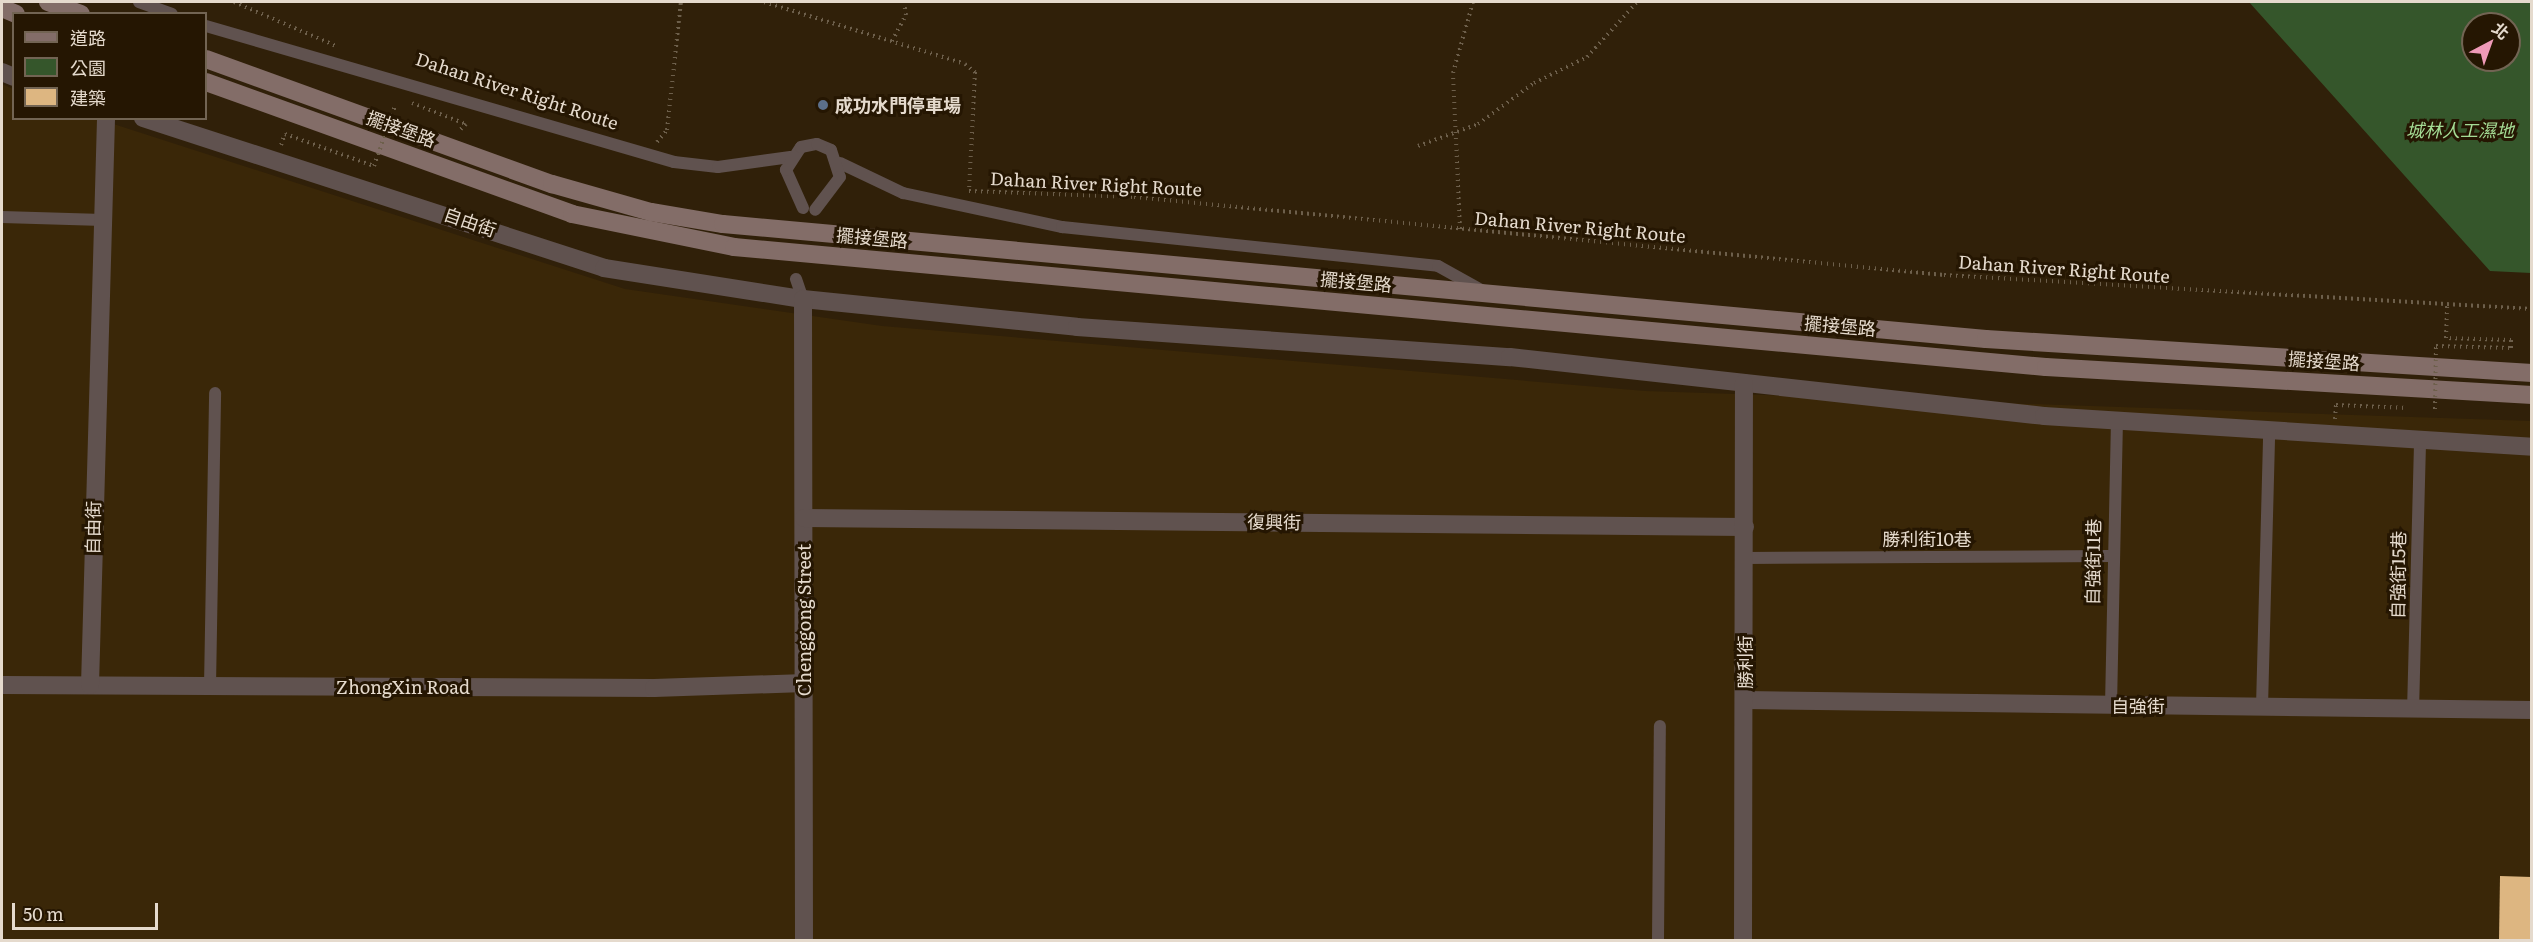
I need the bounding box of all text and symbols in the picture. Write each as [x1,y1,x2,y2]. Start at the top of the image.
legend [12,12,207,120]
north arrow [2461,12,2521,72]
text: 北 [2488,16,2515,44]
text: 道路 [70,24,106,51]
street label: Dahan River Right Route [413,48,621,134]
text: 公園 [70,54,106,81]
text: 建築 [70,84,106,111]
place label: 成功水門停車場 [835,94,961,116]
marker: 成功水門停車場 [816,98,830,112]
street label: 擺接堡路 [363,107,439,151]
park label: 城林人工濕地 [2406,119,2514,141]
street label: Dahan River Right Route [990,168,1202,200]
street label: 自由街 [441,203,499,241]
street label: Dahan River Right Route [1473,207,1687,247]
street label: 擺接堡路 [835,224,909,252]
street label: Dahan River Right Route [1958,251,2170,287]
street label: 擺接堡路 [1319,268,1393,296]
street label: 擺接堡路 [1803,312,1877,340]
street label: 擺接堡路 [2287,348,2361,374]
street label: 自由街 [82,501,104,555]
street label: 復興街 [1247,511,1301,533]
street label: 自強街11巷 [2081,518,2105,606]
street label: 勝利街10巷 [1882,528,1972,550]
street label: 自強街15巷 [2386,531,2410,619]
street label: Chenggong Street [793,544,815,696]
street label: 勝利街 [1734,635,1756,689]
street label: ZhongXin Road [336,676,470,698]
street label: 自強街 [2111,695,2165,717]
scale bar [15,891,160,929]
text: 50 m [23,900,64,927]

